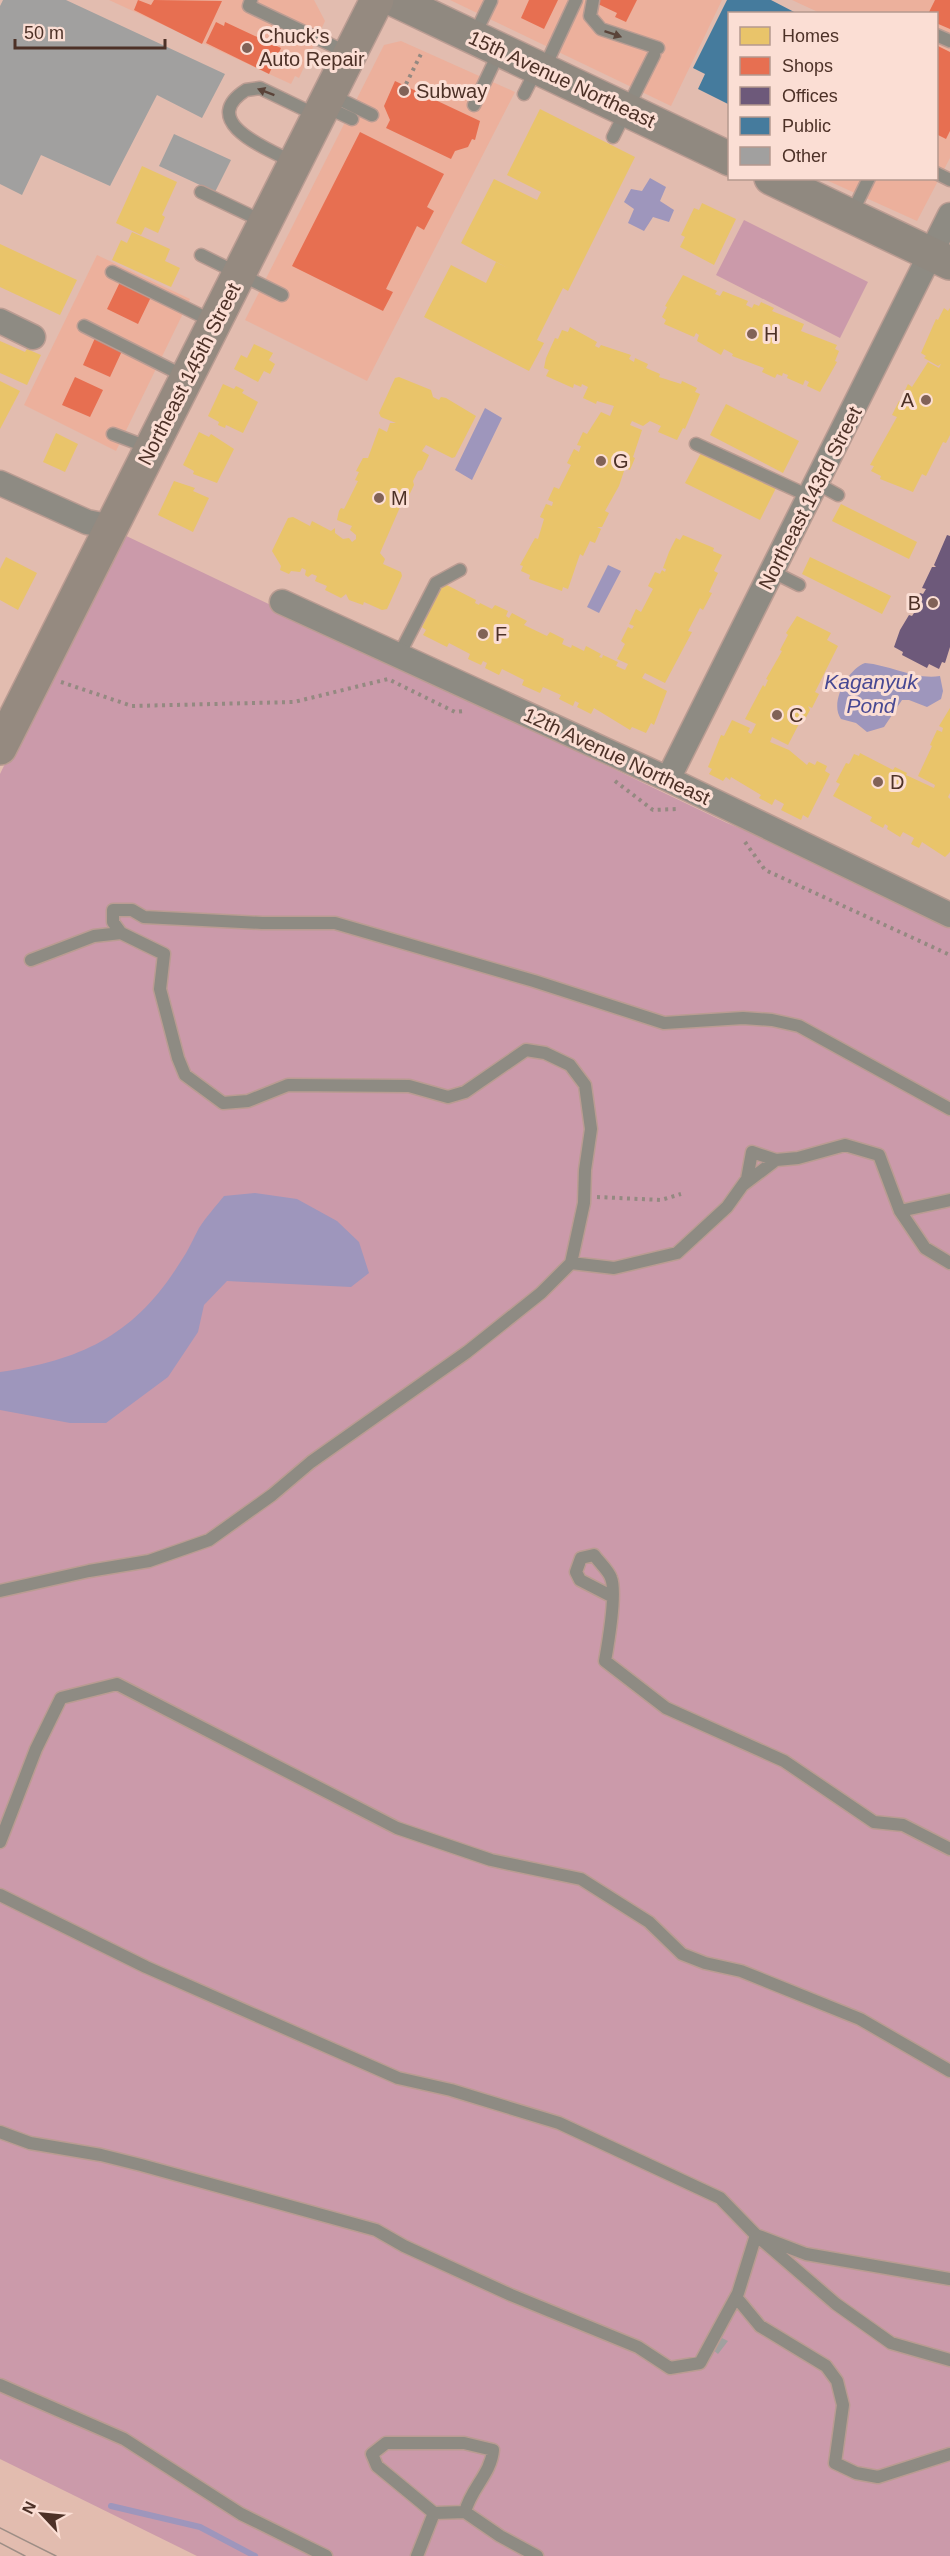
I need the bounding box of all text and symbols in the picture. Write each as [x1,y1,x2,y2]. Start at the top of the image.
scale bar [15,12,165,50]
legend [728,12,938,180]
text: 50 m [24,23,64,43]
place label: Chuck's Auto Repair [259,25,365,70]
street label: 15th Avenue Northeast [465,26,659,132]
text: Homes [782,26,839,46]
one-way arrow [604,29,622,39]
marker: Chuck's Auto Repair [240,41,254,55]
text: Shops [782,56,833,76]
place label: Subway [416,80,487,102]
marker: Subway [397,84,411,98]
one-way arrow [257,86,275,96]
text: Offices [782,86,838,106]
text: Public [782,116,831,136]
text: Other [782,146,827,166]
street label: Northeast 145th Street [134,279,245,469]
place label: H [764,323,778,345]
marker: H [745,327,759,341]
place label: A [901,389,915,411]
marker: A [919,393,933,407]
street label: Northeast 143rd Street [754,402,866,593]
place label: G [613,450,629,472]
marker: G [594,454,608,468]
place label: M [391,487,408,509]
marker: M [372,491,386,505]
place label: B [908,592,921,614]
marker: B [926,596,940,610]
place label: F [495,623,507,645]
marker: F [476,627,490,641]
water label: Kaganyuk Pond [824,670,919,717]
street label: 12th Avenue Northeast [520,703,714,809]
place label: C [789,704,803,726]
marker: C [770,708,784,722]
place label: D [890,771,904,793]
marker: D [871,775,885,789]
north arrow [12,2484,72,2544]
text: N [19,2499,39,2517]

